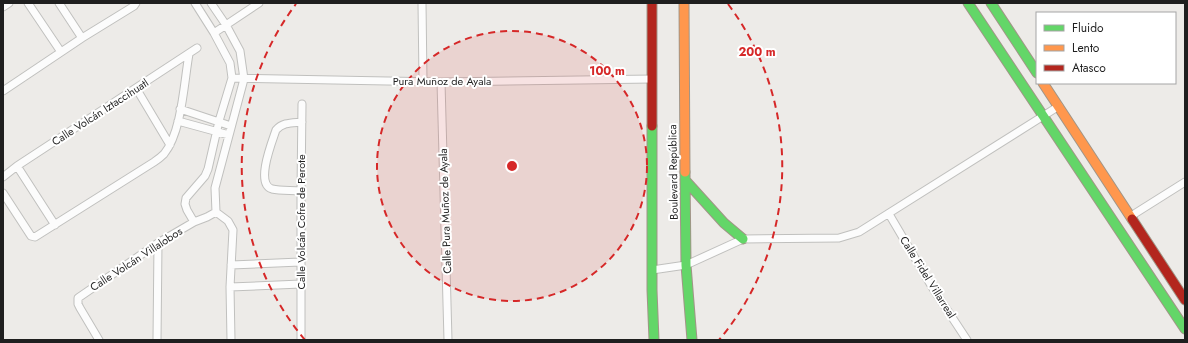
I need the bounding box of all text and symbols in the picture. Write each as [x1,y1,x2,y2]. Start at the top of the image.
legend [1036,12,1176,84]
text: Fluido [1072,19,1104,37]
text: Lento [1072,39,1100,57]
text: 200 m [738,43,776,61]
text: Atasco [1072,59,1106,77]
text: 100 m [589,62,625,80]
street label: Pura Muñoz de Ayala [393,73,491,89]
street label: Calle Volcán Iztaccihuatl [48,75,152,149]
street label: Boulevard República [664,124,682,220]
street label: Calle Pura Muñoz de Ayala [435,148,455,274]
street label: Calle Volcán Cofre de Perote [293,154,309,290]
centre of rings [505,159,519,173]
street label: Calle Volcán Villalobos [87,223,186,295]
street label: Calle Fidel Villarreal [896,233,960,321]

